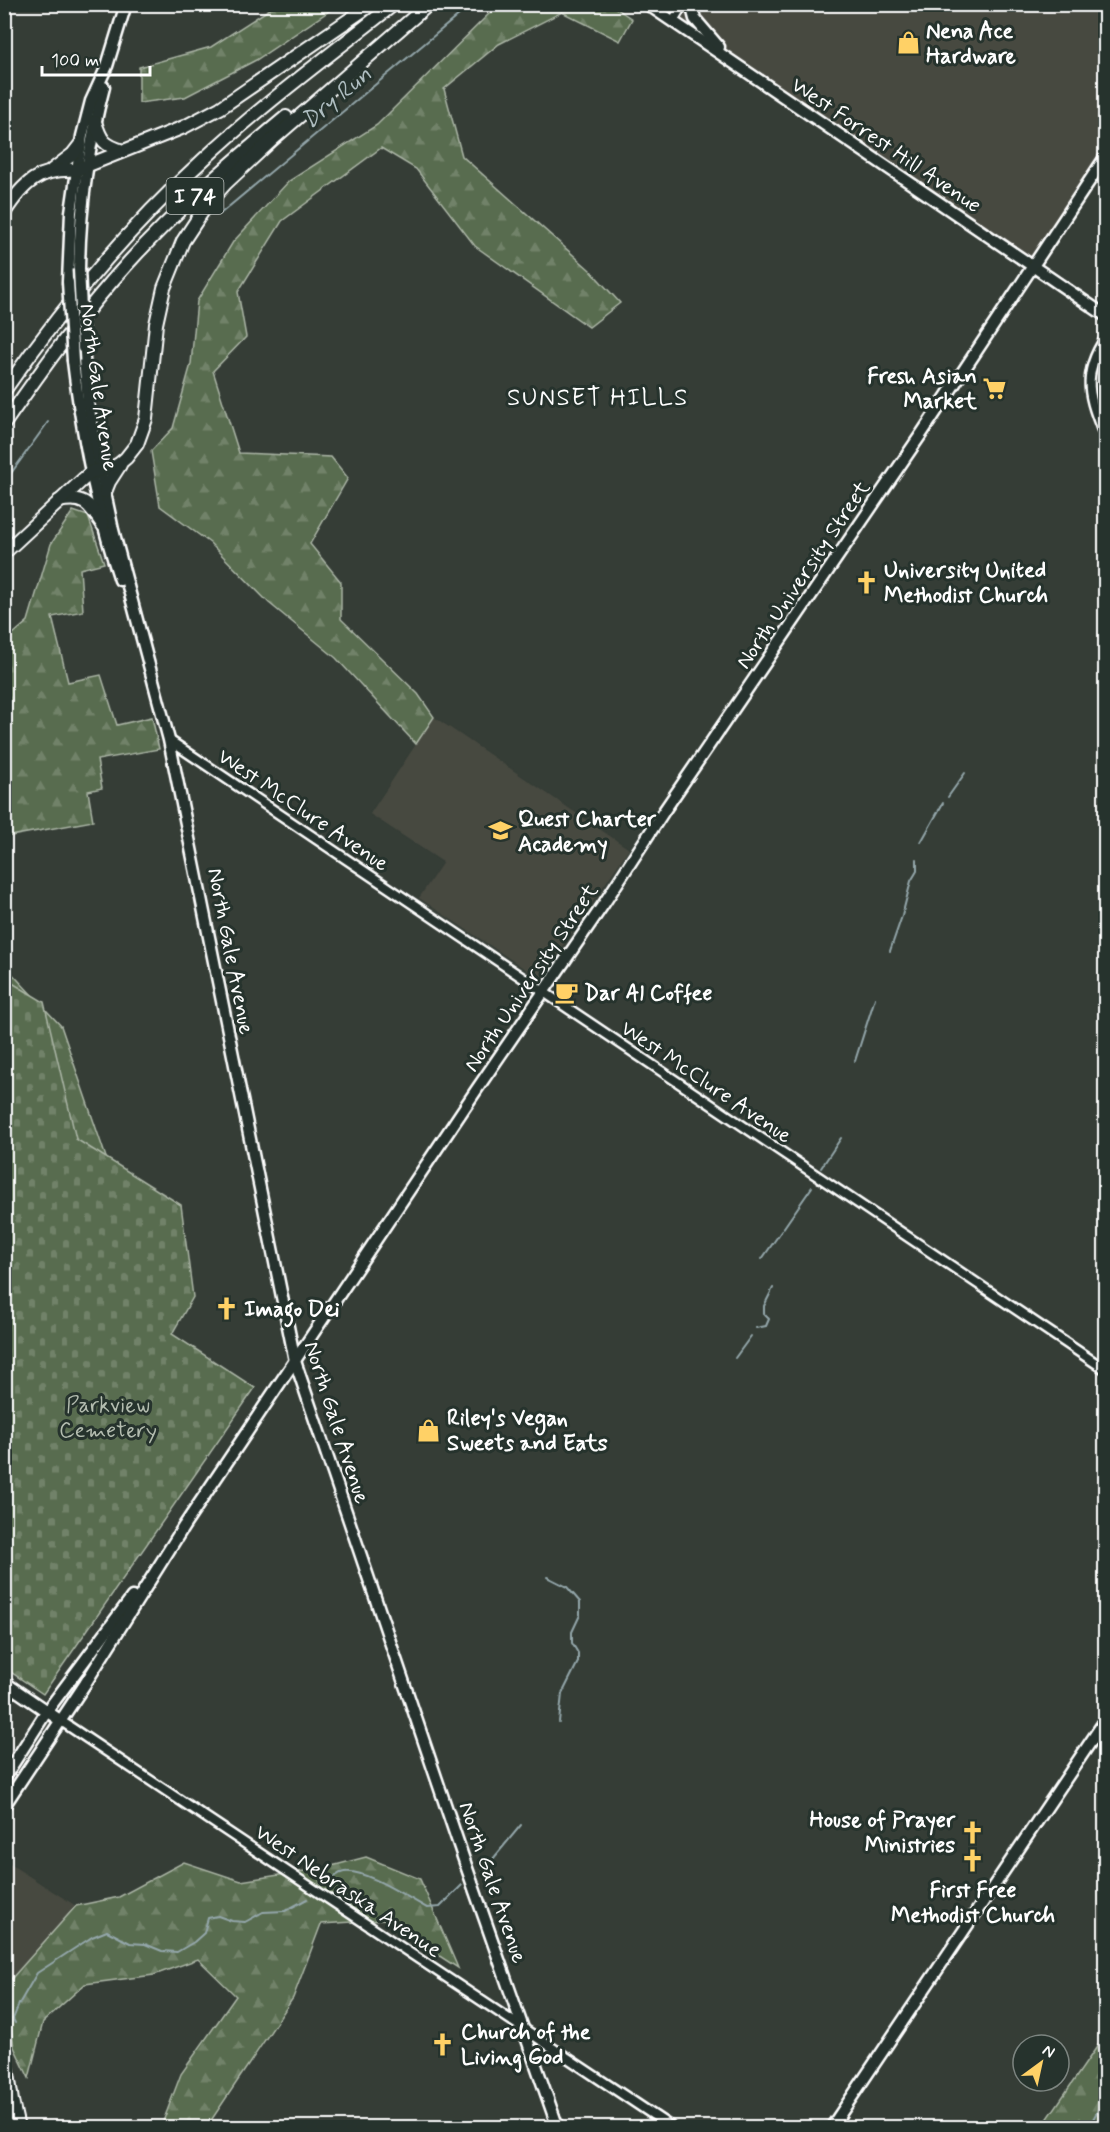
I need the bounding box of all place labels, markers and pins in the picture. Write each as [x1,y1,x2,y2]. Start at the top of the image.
place label: Nena Ace Hardware [926,18,1017,71]
shop icon: Nena Ace Hardware [895,30,921,56]
place label: Fresh Asian Market [867,363,978,416]
supermarket icon: Fresh Asian Market [982,375,1008,401]
place label: University United Methodist Church [884,557,1048,610]
church icon: University United Methodist Church [853,569,879,595]
place label: Quest Charter Academy [518,806,657,860]
school or university icon: Quest Charter Academy [487,818,513,844]
cafe icon: Dar Al Coffee [553,979,579,1005]
place label: Dar Al Coffee [584,980,712,1008]
church icon: Imago Dei [213,1295,239,1321]
place label: Imago Dei [244,1296,340,1328]
place label: Riley's Vegan Sweets and Eats [447,1405,608,1458]
shop icon: Riley's Vegan Sweets and Eats [416,1417,442,1443]
place label: House of Prayer Ministries [810,1807,956,1860]
church icon: House of Prayer Ministries [960,1819,986,1845]
church icon: First Free Methodist Church [960,1847,986,1873]
place label: First Free Methodist Church [891,1877,1055,1930]
place label: Church of the Living God [461,2019,591,2073]
church icon: Church of the Living God [430,2031,456,2057]

